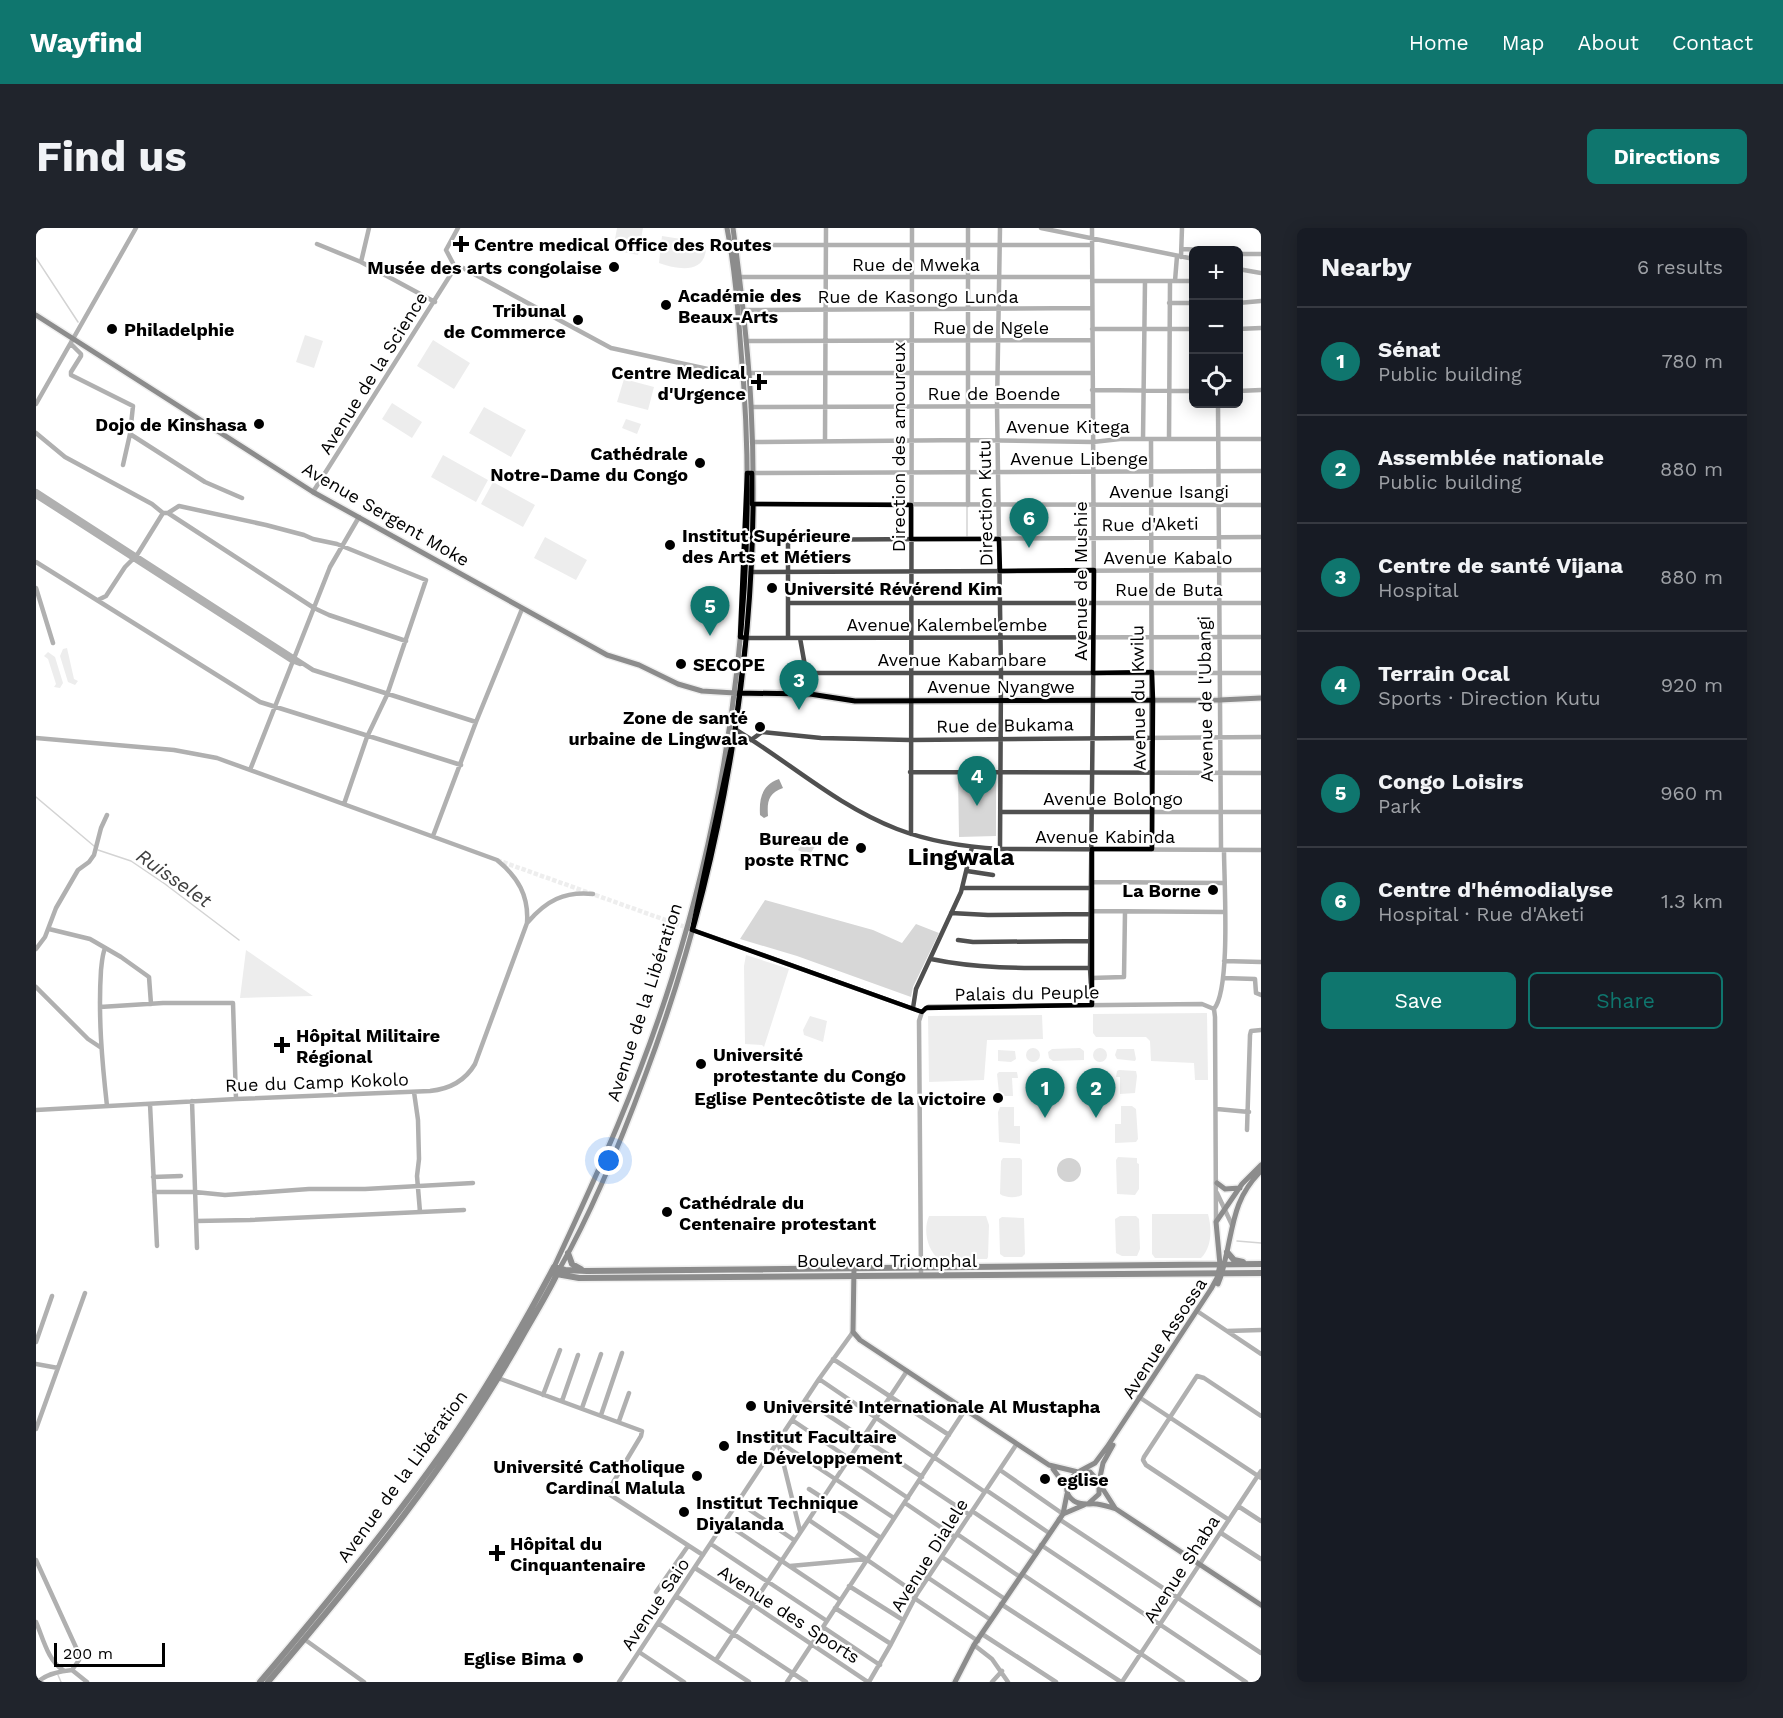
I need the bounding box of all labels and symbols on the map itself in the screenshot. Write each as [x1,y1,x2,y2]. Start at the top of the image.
place label: Centre medical Office des Routes [474,234,772,255]
marker: Centre medical Office des Routes [452,235,470,253]
street label: Rue de Mweka [852,254,980,275]
place label: Musée des arts congolaise [367,257,602,278]
marker: Musée des arts congolaise [607,260,621,274]
place label: Académie des Beaux-Arts [678,285,802,327]
street label: Rue de Kasongo Lunda [817,286,1019,307]
street label: Avenue de la Science [314,288,432,458]
marker: Académie des Beaux-Arts [659,298,673,312]
place label: Tribunal de Commerce [444,300,566,342]
marker: Tribunal de Commerce [571,313,585,327]
street label: Rue de Ngele [933,317,1049,338]
place label: Philadelphie [124,319,235,340]
marker: Philadelphie [105,322,119,336]
street label: Direction des amoureux [888,342,909,552]
place label: Centre Medical d'Urgence [611,362,746,404]
marker: Centre Medical d'Urgence [750,373,768,391]
street label: Rue de Boende [928,383,1060,404]
place label: Dojo de Kinshasa [95,414,248,435]
street label: Avenue Kitega [1006,416,1130,437]
marker: Dojo de Kinshasa [252,417,266,431]
street label: Direction Kutu [973,439,997,567]
place label: Cathédrale Notre-Dame du Congo [490,443,688,485]
street label: Avenue Libenge [1010,448,1148,469]
marker: Cathédrale Notre-Dame du Congo [693,456,707,470]
street label: Avenue Sergent Moke [299,458,473,570]
street label: Avenue Isangi [1109,481,1229,502]
pin: 6 [1010,498,1048,548]
street label: Avenue de Mushie [1070,501,1091,661]
street label: Rue d'Aketi [1101,513,1199,535]
place label: Institut Supérieure des Arts et Métiers [682,525,851,567]
marker: Institut Supérieure des Arts et Métiers [663,538,677,552]
street label: Avenue Kabalo [1103,547,1233,568]
place label: Université Révérend Kim [784,578,1002,599]
street label: Rue de Buta [1115,579,1223,600]
marker: Université Révérend Kim [765,581,779,595]
pin: 5 [690,586,730,636]
street label: Avenue Kalembelembe [847,614,1048,635]
street label: Avenue de l'Ubangi [1193,616,1217,782]
street label: Avenue du Kwilu [1126,625,1150,771]
street label: Avenue Kabambare [877,649,1047,670]
place label: SECOPE [693,654,765,675]
marker: SECOPE [674,657,688,671]
pin: 3 [780,660,819,710]
street label: Avenue Nyangwe [927,676,1075,697]
place label: Zone de santé urbaine de Lingwala [568,707,749,749]
street label: Rue de Bukama [936,713,1074,737]
marker: Zone de santé urbaine de Lingwala [753,720,767,734]
pin: 4 [958,756,996,806]
street label: Avenue Bolongo [1043,788,1183,809]
street label: Avenue Kabinda [1035,826,1175,847]
place label: Bureau de poste RTNC [744,828,849,870]
marker: Bureau de poste RTNC [854,841,868,855]
water label: Ruisselet [132,843,217,913]
district label: Lingwala [908,843,1015,871]
place label: La Borne [1122,880,1201,901]
marker: La Borne [1206,883,1220,897]
street label: Avenue de la Libération [602,900,686,1104]
street label: Palais du Peuple [954,981,1100,1005]
place label: Hôpital Militaire Régional [296,1025,440,1067]
marker: Hôpital Militaire Régional [273,1036,291,1054]
place label: Université protestante du Congo [713,1044,906,1086]
marker: Université protestante du Congo [694,1057,708,1071]
street label: Rue du Camp Kokolo [225,1068,409,1096]
pin: 1 [1026,1068,1064,1118]
pin: 2 [1076,1068,1116,1118]
place label: Eglise Pentecôtiste de la victoire [694,1088,986,1109]
marker: Eglise Pentecôtiste de la victoire [991,1091,1005,1105]
your location [594,1146,623,1175]
place label: Cathédrale du Centenaire protestant [679,1192,876,1234]
marker: Cathédrale du Centenaire protestant [660,1205,674,1219]
street label: Boulevard Triomphal [797,1250,978,1271]
street label: Avenue Assossa [1117,1274,1211,1402]
street label: Avenue de la Libération [333,1386,471,1566]
place label: Université Internationale Al Mustapha [763,1396,1101,1417]
marker: Université Internationale Al Mustapha [744,1399,758,1413]
place label: Institut Facultaire de Développement [736,1426,902,1468]
marker: Institut Facultaire de Développement [717,1439,731,1453]
place label: Université Catholique Cardinal Malula [493,1456,686,1498]
marker: Université Catholique Cardinal Malula [690,1469,704,1483]
place label: eglise [1057,1469,1109,1490]
marker: eglise [1038,1472,1052,1486]
place label: Institut Technique Diyalanda [696,1492,858,1534]
street label: Avenue Dialele [886,1495,972,1615]
marker: Institut Technique Diyalanda [677,1505,691,1519]
street label: Avenue Shaba [1138,1511,1224,1627]
place label: Hôpital du Cinquantenaire [510,1533,646,1575]
marker: Hôpital du Cinquantenaire [488,1544,506,1562]
street label: Avenue Saio [616,1554,694,1654]
street label: Avenue des Sports [714,1560,864,1668]
scale bar [54,1640,165,1668]
place label: Eglise Bima [463,1648,567,1669]
marker: Eglise Bima [571,1651,585,1665]

